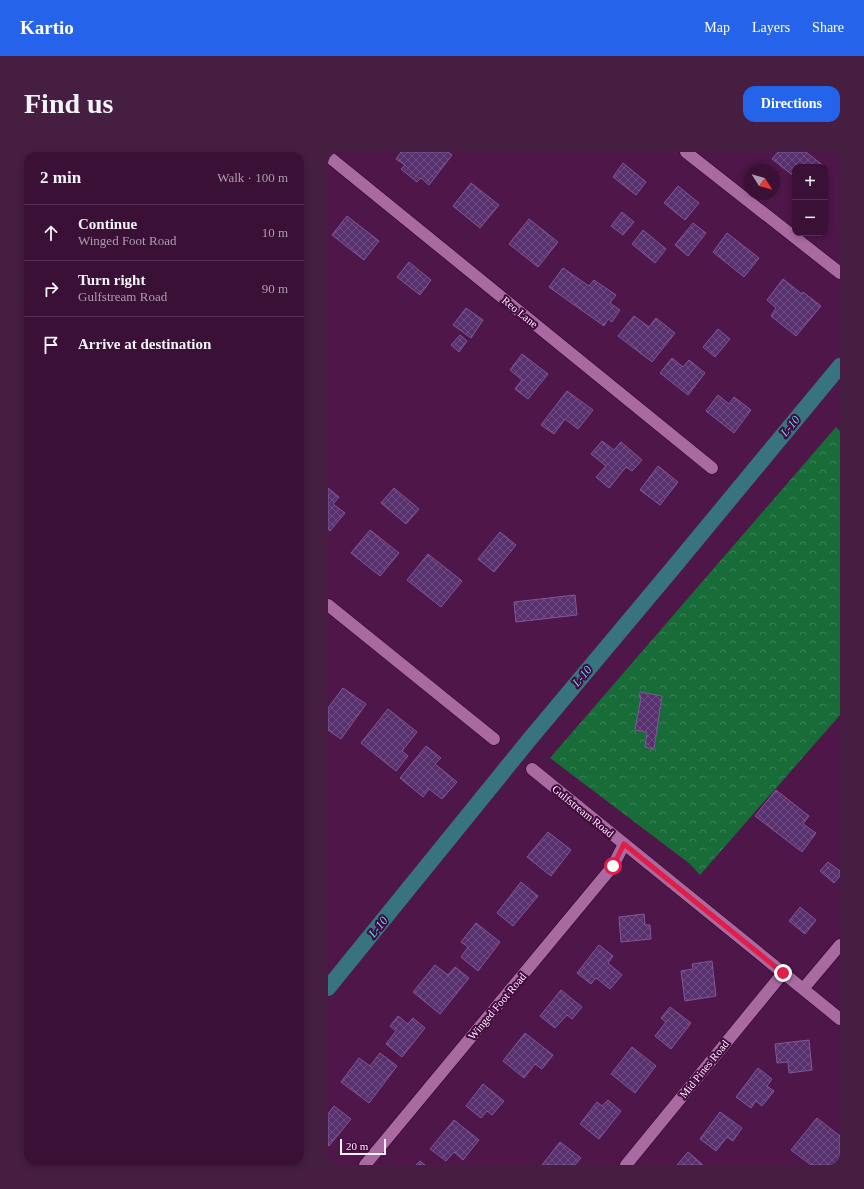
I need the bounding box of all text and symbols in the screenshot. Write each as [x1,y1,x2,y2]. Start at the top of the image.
text: Kartio [20,17,74,38]
text: Map [704,20,730,35]
text: Layers [752,20,790,35]
text: Share [812,20,844,35]
button: Directions [743,86,840,122]
text: Find us [24,88,114,119]
north arrow [744,164,780,200]
map controls [792,164,828,236]
button: + [792,164,828,200]
text: 2 min [40,168,81,187]
text: Walk · 100 m [217,170,288,185]
button: − [792,200,828,236]
text: Continue [78,216,137,232]
icon: ahead [40,222,62,244]
text: 10 m [262,225,288,240]
text: Winged Foot Road [78,233,176,248]
text: Turn right [78,272,145,288]
icon: right [40,278,62,300]
text: 90 m [262,281,288,296]
text: Gulfstream Road [78,289,167,304]
street label: Reo Lane [500,294,540,330]
icon: arrive [40,334,62,356]
text: Arrive at destination [78,336,211,352]
water label: L-10 [777,413,803,440]
water label: L-10 [569,663,595,690]
street label: Gulfstream Road [550,783,616,840]
route start [604,857,622,875]
water label: L-10 [365,914,391,941]
route end [774,964,792,982]
street label: Winged Foot Road [466,970,529,1042]
street label: Mid Pines Road [677,1037,731,1100]
scale bar [340,1137,386,1156]
text: 20 m [346,1140,368,1152]

